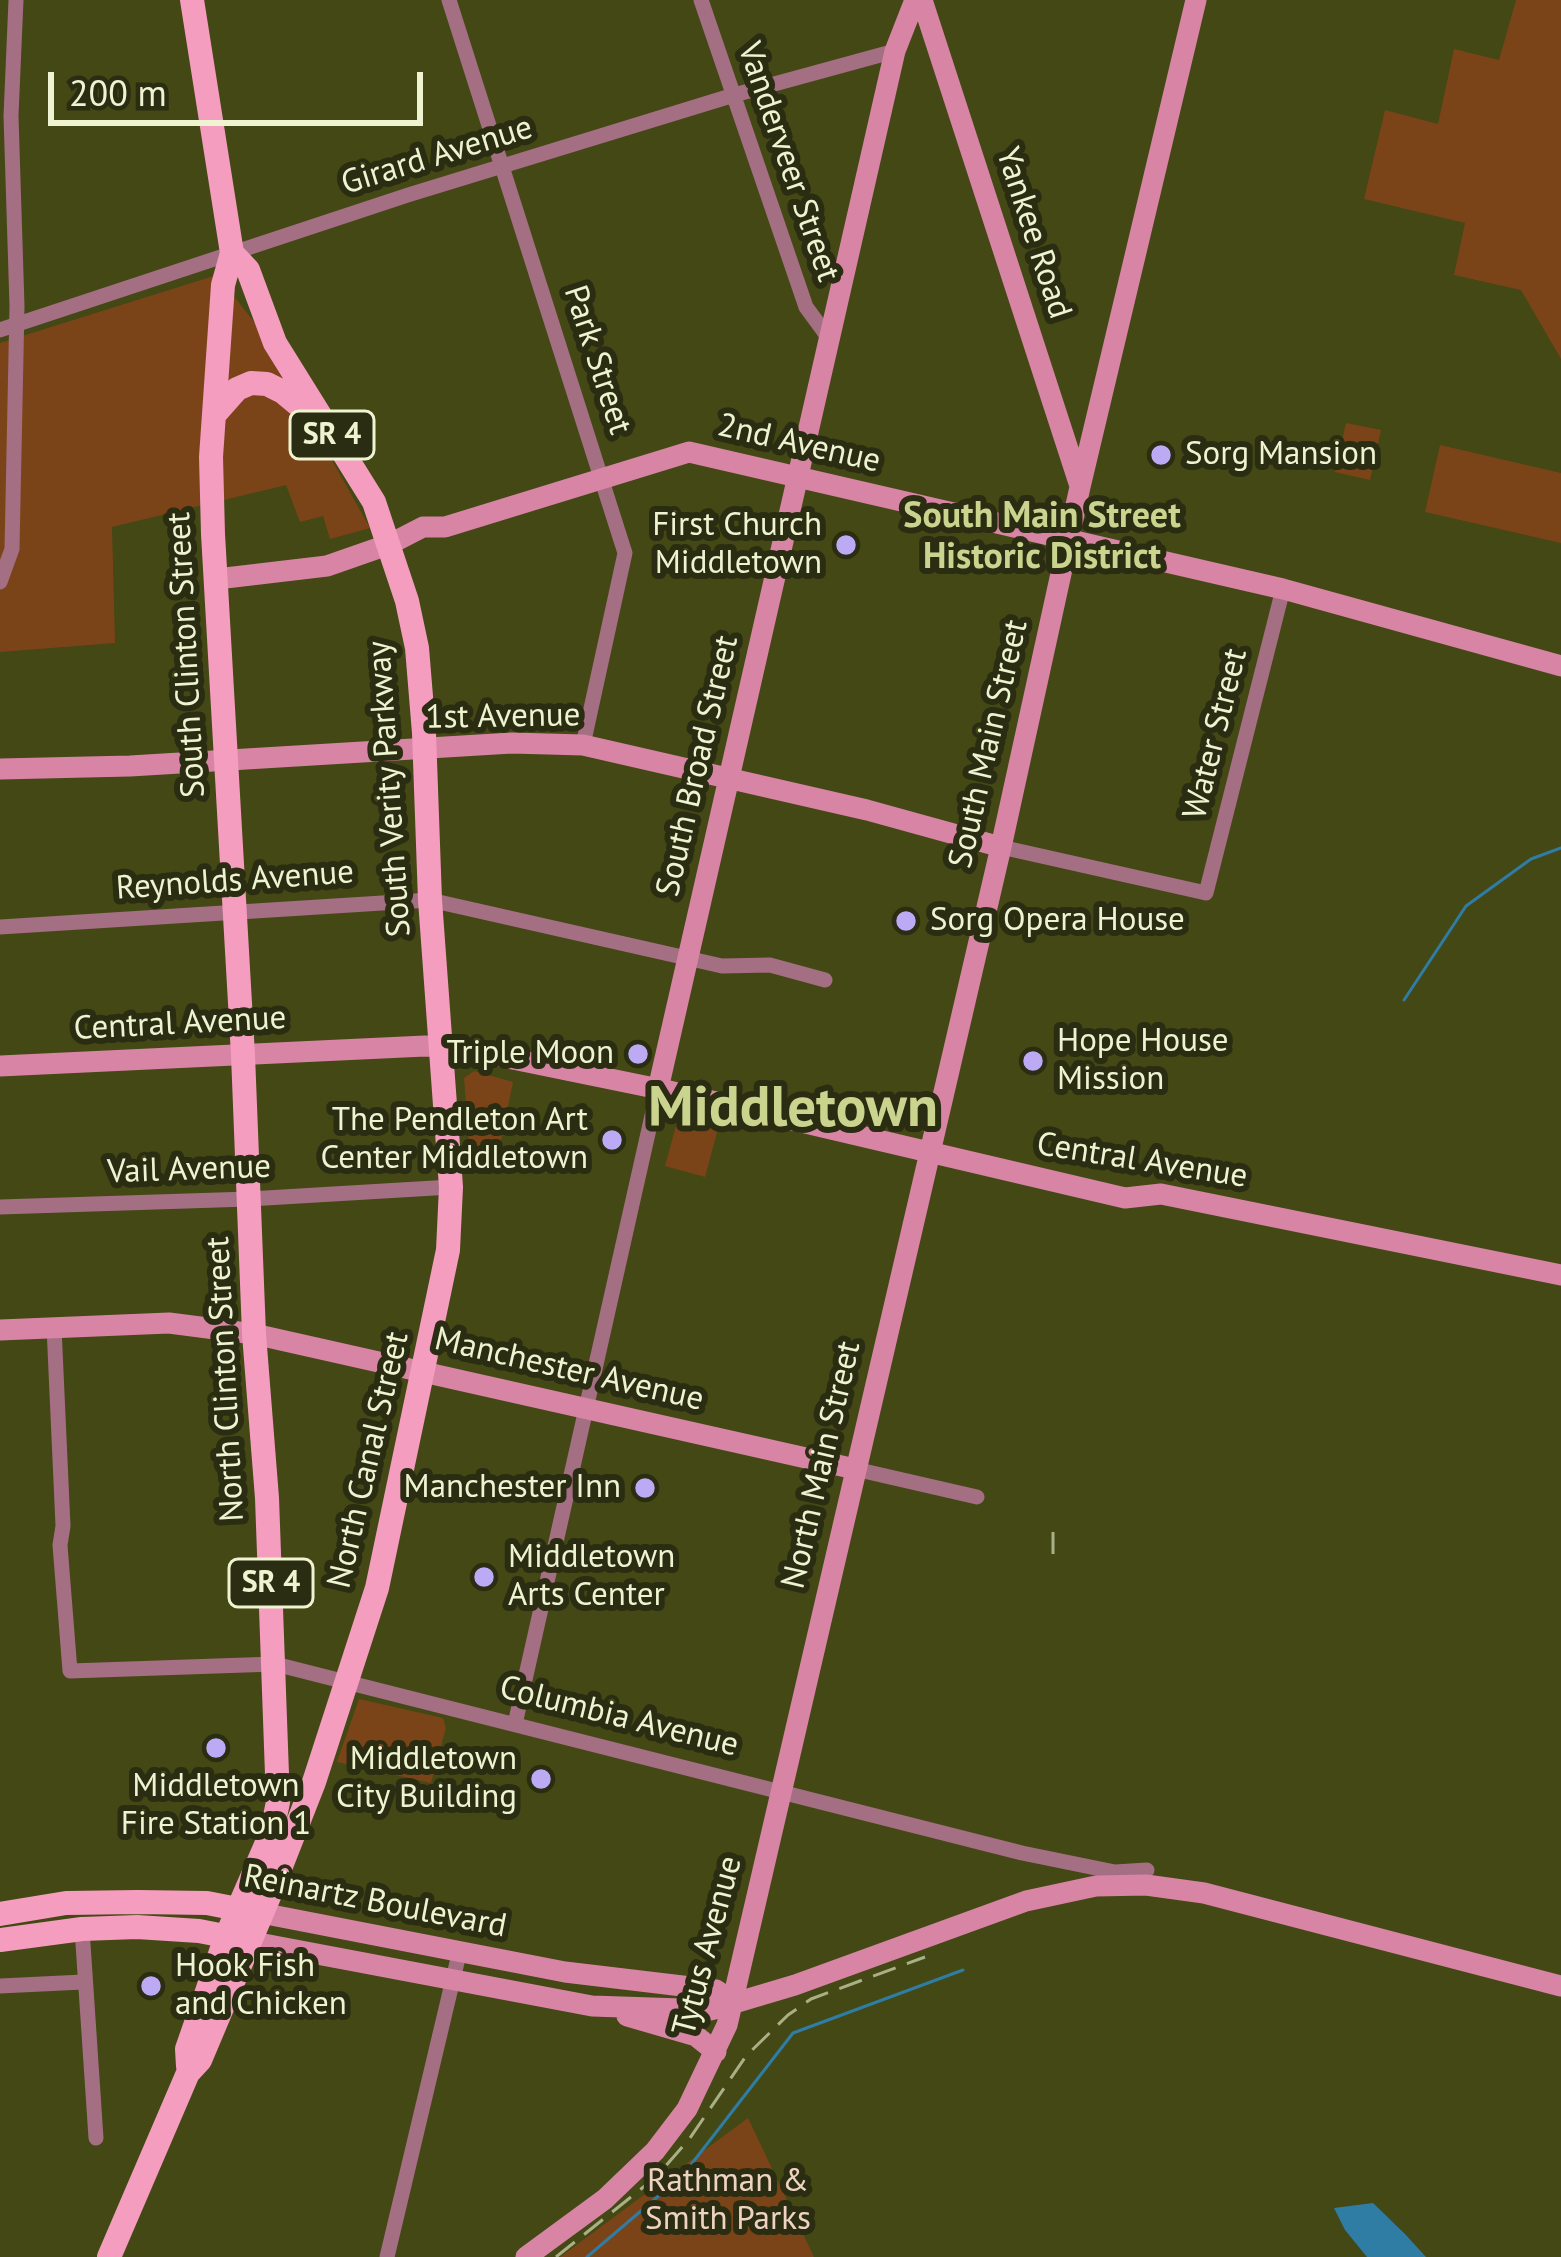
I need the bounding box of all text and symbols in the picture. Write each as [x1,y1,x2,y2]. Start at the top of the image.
street label: Vanderveer Street [729,37,847,287]
scale bar [54,48,429,122]
text: 200 m [69,69,167,116]
street label: Girard Avenue [337,108,537,204]
street label: Yankee Road [987,142,1079,324]
street label: Park Street [554,281,640,439]
street label: 2nd Avenue [714,406,884,482]
road number: SR 4 [290,411,374,459]
place label: Sorg Mansion [1185,435,1377,475]
marker: Sorg Mansion [1148,442,1174,468]
district label: South Main Street Historic District [903,495,1181,580]
place label: First Church Middletown [652,506,822,584]
street label: South Clinton Street [160,511,214,799]
marker: First Church Middletown [833,532,859,558]
street label: South Main Street [941,616,1037,872]
street label: South Broad Street [649,632,747,900]
street label: South Verity Parkway [360,640,420,938]
street label: Water Street [1176,645,1256,823]
street label: 1st Avenue [425,696,581,738]
street label: Reynolds Avenue [115,853,355,909]
place label: Sorg Opera House [930,901,1185,941]
marker: Sorg Opera House [893,908,919,934]
street label: Central Avenue [73,999,287,1049]
place label: Hope House Mission [1057,1022,1229,1100]
place label: Triple Moon [446,1034,614,1074]
marker: Triple Moon [625,1041,651,1067]
marker: Hope House Mission [1020,1048,1046,1074]
district label: Middletown [648,1076,938,1144]
place label: The Pendleton Art Center Middletown [321,1101,588,1179]
street label: Central Avenue [1034,1125,1250,1197]
marker: The Pendleton Art Center Middletown [599,1127,625,1153]
street label: Vail Avenue [106,1147,272,1193]
street label: North Clinton Street [199,1236,253,1522]
street label: Manchester Avenue [431,1320,707,1420]
street label: North Canal Street [320,1328,418,1592]
street label: North Main Street [774,1337,870,1593]
place label: Manchester Inn [404,1468,621,1508]
marker: Manchester Inn [632,1475,658,1501]
place label: Middletown Arts Center [508,1538,675,1616]
road number: SR 4 [229,1559,313,1607]
marker: Middletown Arts Center [471,1564,497,1590]
street label: Columbia Avenue [496,1668,742,1766]
marker: Middletown Fire Station 1 [203,1735,229,1761]
place label: Middletown City Building [336,1740,517,1818]
marker: Middletown City Building [528,1766,554,1792]
place label: Middletown Fire Station 1 [121,1767,311,1845]
street label: Tytus Avenue [665,1852,751,2040]
street label: Reinartz Boulevard [240,1857,510,1947]
place label: Hook Fish and Chicken [175,1947,347,2025]
marker: Hook Fish and Chicken [138,1973,164,1999]
park label: Rathman & Smith Parks [645,2162,811,2240]

